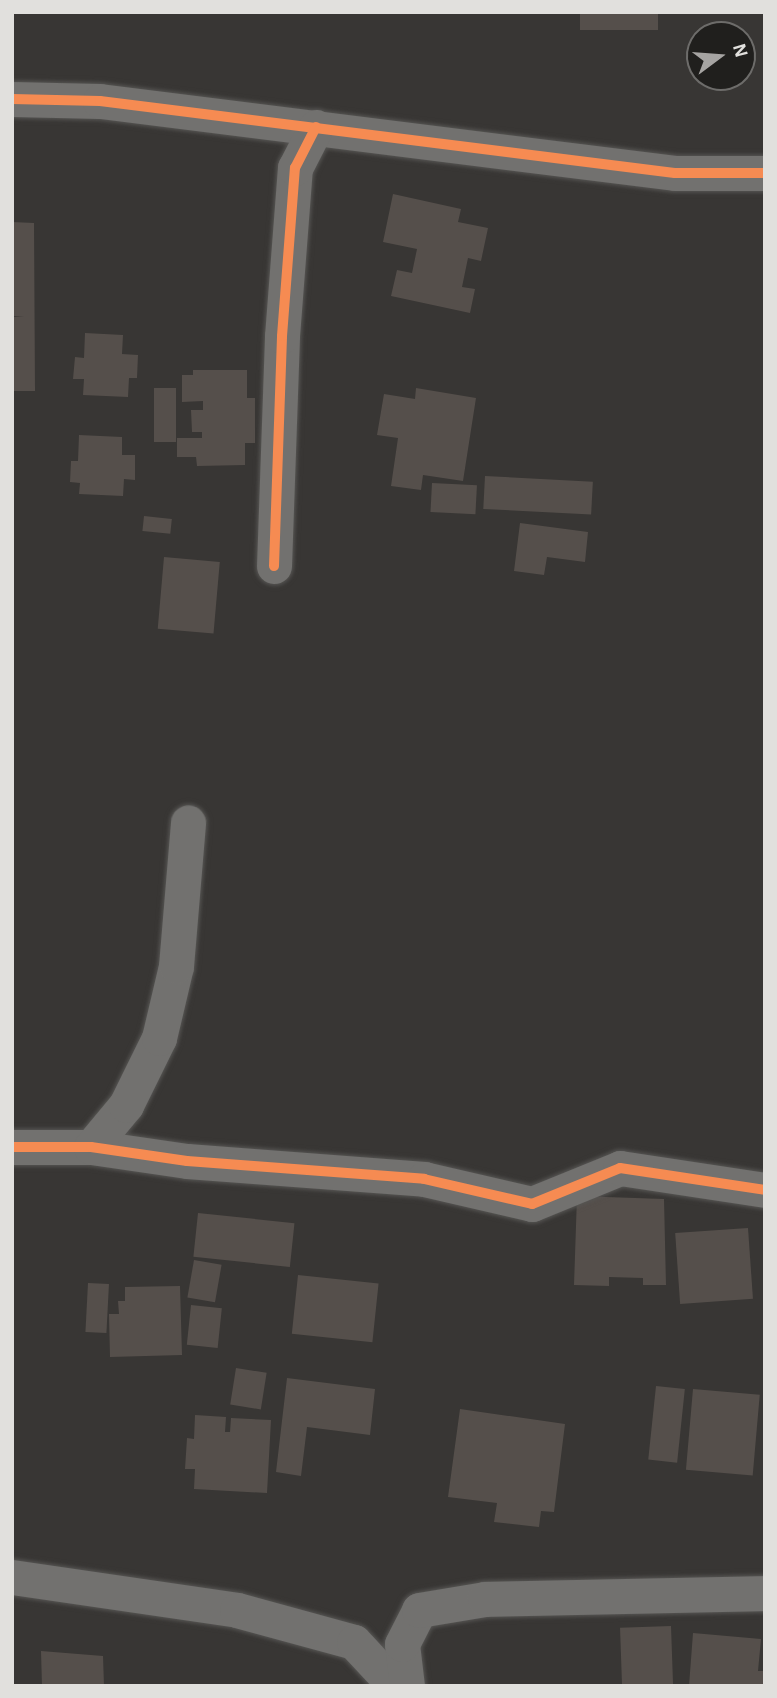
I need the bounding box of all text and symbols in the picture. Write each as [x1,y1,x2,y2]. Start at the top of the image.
north arrow [686,21,756,91]
text: N [729,42,751,60]

